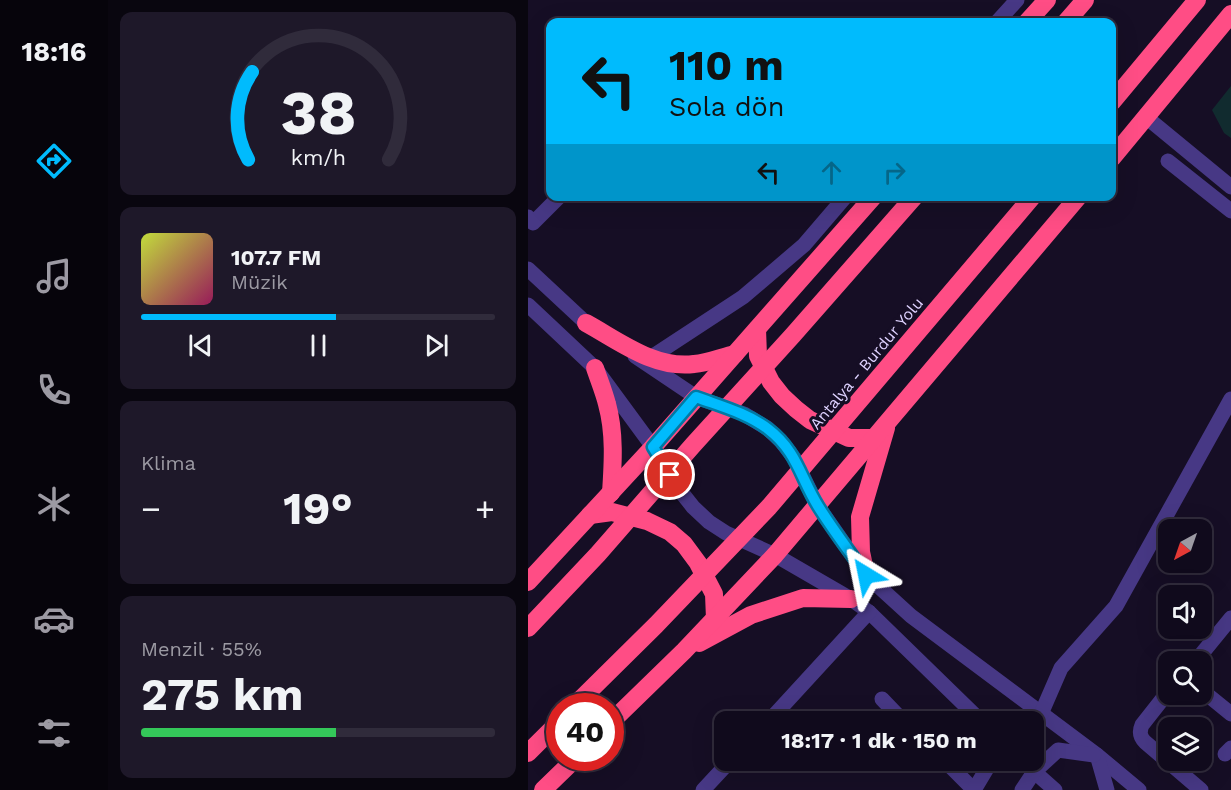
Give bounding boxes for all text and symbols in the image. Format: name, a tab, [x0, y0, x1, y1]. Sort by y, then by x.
text: 18:16	[22, 36, 87, 68]
text: 110 m	[669, 41, 784, 90]
icon: left	[570, 42, 648, 120]
text: 38	[280, 76, 356, 149]
text: Sola dön	[669, 91, 784, 123]
icon: directions	[33, 140, 75, 182]
text: km/h	[290, 146, 346, 171]
icon: left	[752, 156, 785, 189]
icon: ahead	[815, 156, 848, 189]
icon: right	[878, 156, 911, 189]
text: 107.7 FM	[231, 245, 321, 270]
icon: music	[33, 255, 75, 297]
text: Müzik	[231, 270, 288, 294]
street label: Antalya - Burdur Yolu	[806, 294, 927, 433]
icon: previous	[184, 329, 217, 362]
icon: pause	[302, 329, 335, 362]
icon: next	[420, 329, 453, 362]
icon: phone	[33, 369, 75, 411]
pin	[644, 449, 695, 500]
text: Klima	[141, 451, 196, 475]
icon: arrive	[653, 458, 686, 491]
text: 19°	[283, 482, 353, 535]
icon: climate	[33, 483, 75, 525]
text: −	[141, 489, 161, 528]
text: +	[475, 489, 495, 528]
north arrow	[1158, 519, 1212, 573]
map controls	[1158, 519, 1212, 771]
position arrow	[834, 543, 898, 607]
button: sound	[1158, 585, 1212, 639]
icon: car	[33, 598, 75, 640]
text: Menzil · 55%	[141, 637, 262, 661]
button: search	[1158, 651, 1212, 705]
text: 275 km	[141, 668, 303, 721]
speed limit sign: 40	[546, 693, 624, 771]
icon: filters	[33, 712, 75, 754]
button: layers	[1158, 717, 1212, 771]
text: 18:17 · 1 dk · 150 m	[781, 728, 977, 753]

